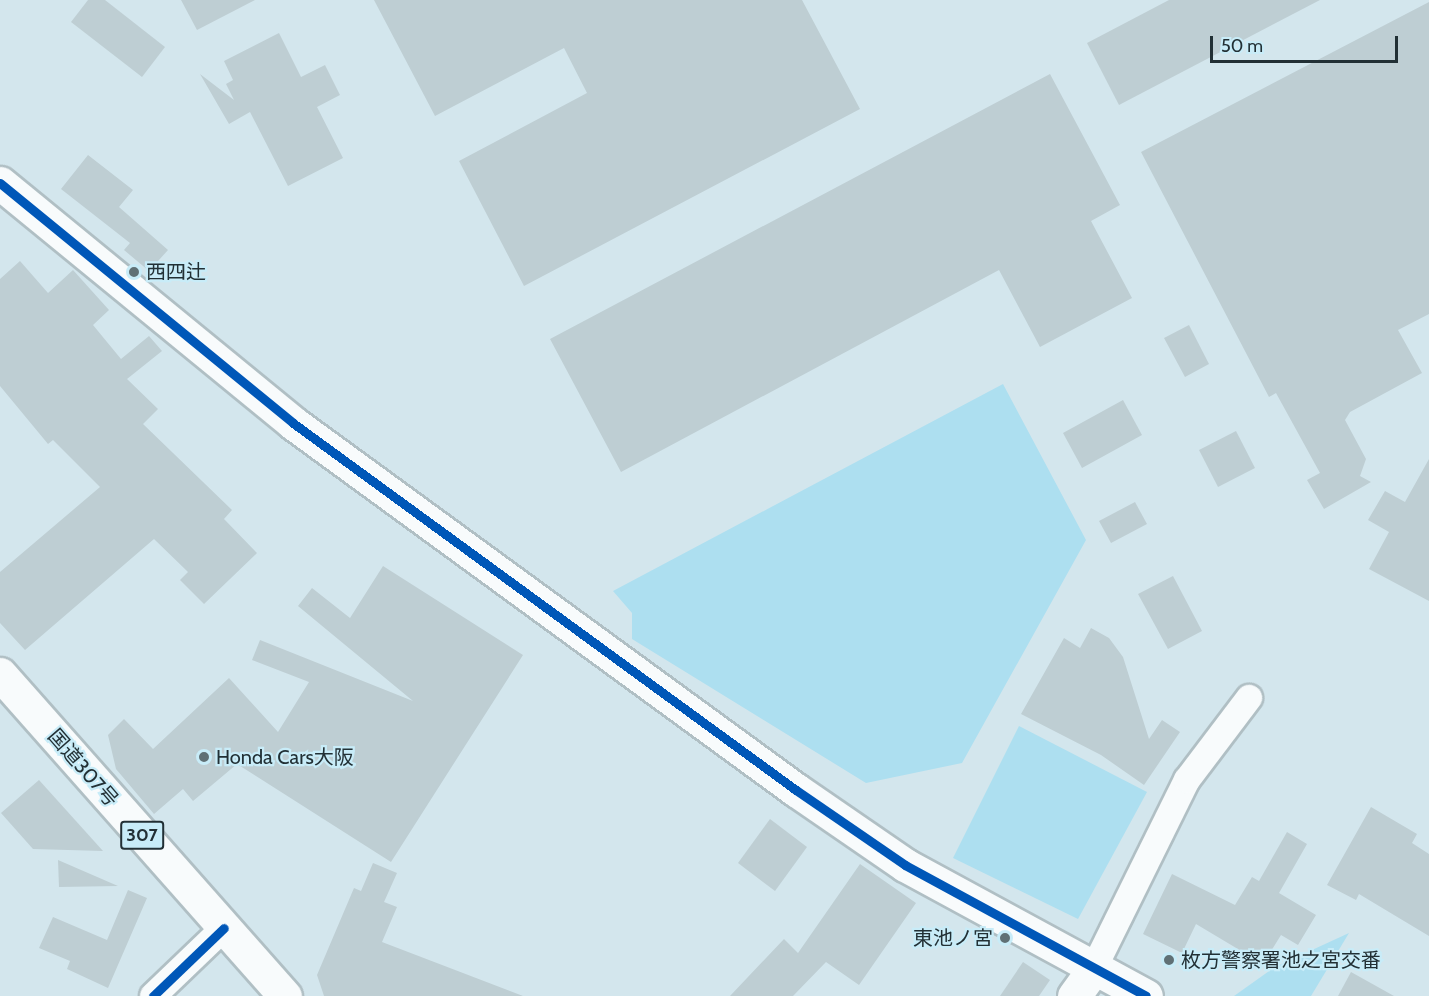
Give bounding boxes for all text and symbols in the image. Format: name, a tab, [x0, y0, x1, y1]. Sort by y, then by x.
scale bar	[1213, 24, 1400, 62]
text: 50 m	[1221, 35, 1263, 57]
place label: 西四辻	[146, 260, 206, 284]
marker: 西四辻	[127, 265, 141, 279]
street label: 国道307号	[43, 724, 123, 812]
place label: Honda Cars大阪	[216, 745, 354, 769]
marker: Honda Cars大阪	[197, 750, 211, 764]
road number: 307	[120, 820, 164, 850]
place label: 東池ノ宮	[913, 926, 993, 950]
marker: 東池ノ宮	[998, 931, 1012, 945]
place label: 枚方警察署池之宮交番	[1181, 948, 1381, 972]
marker: 枚方警察署池之宮交番	[1162, 953, 1176, 967]

